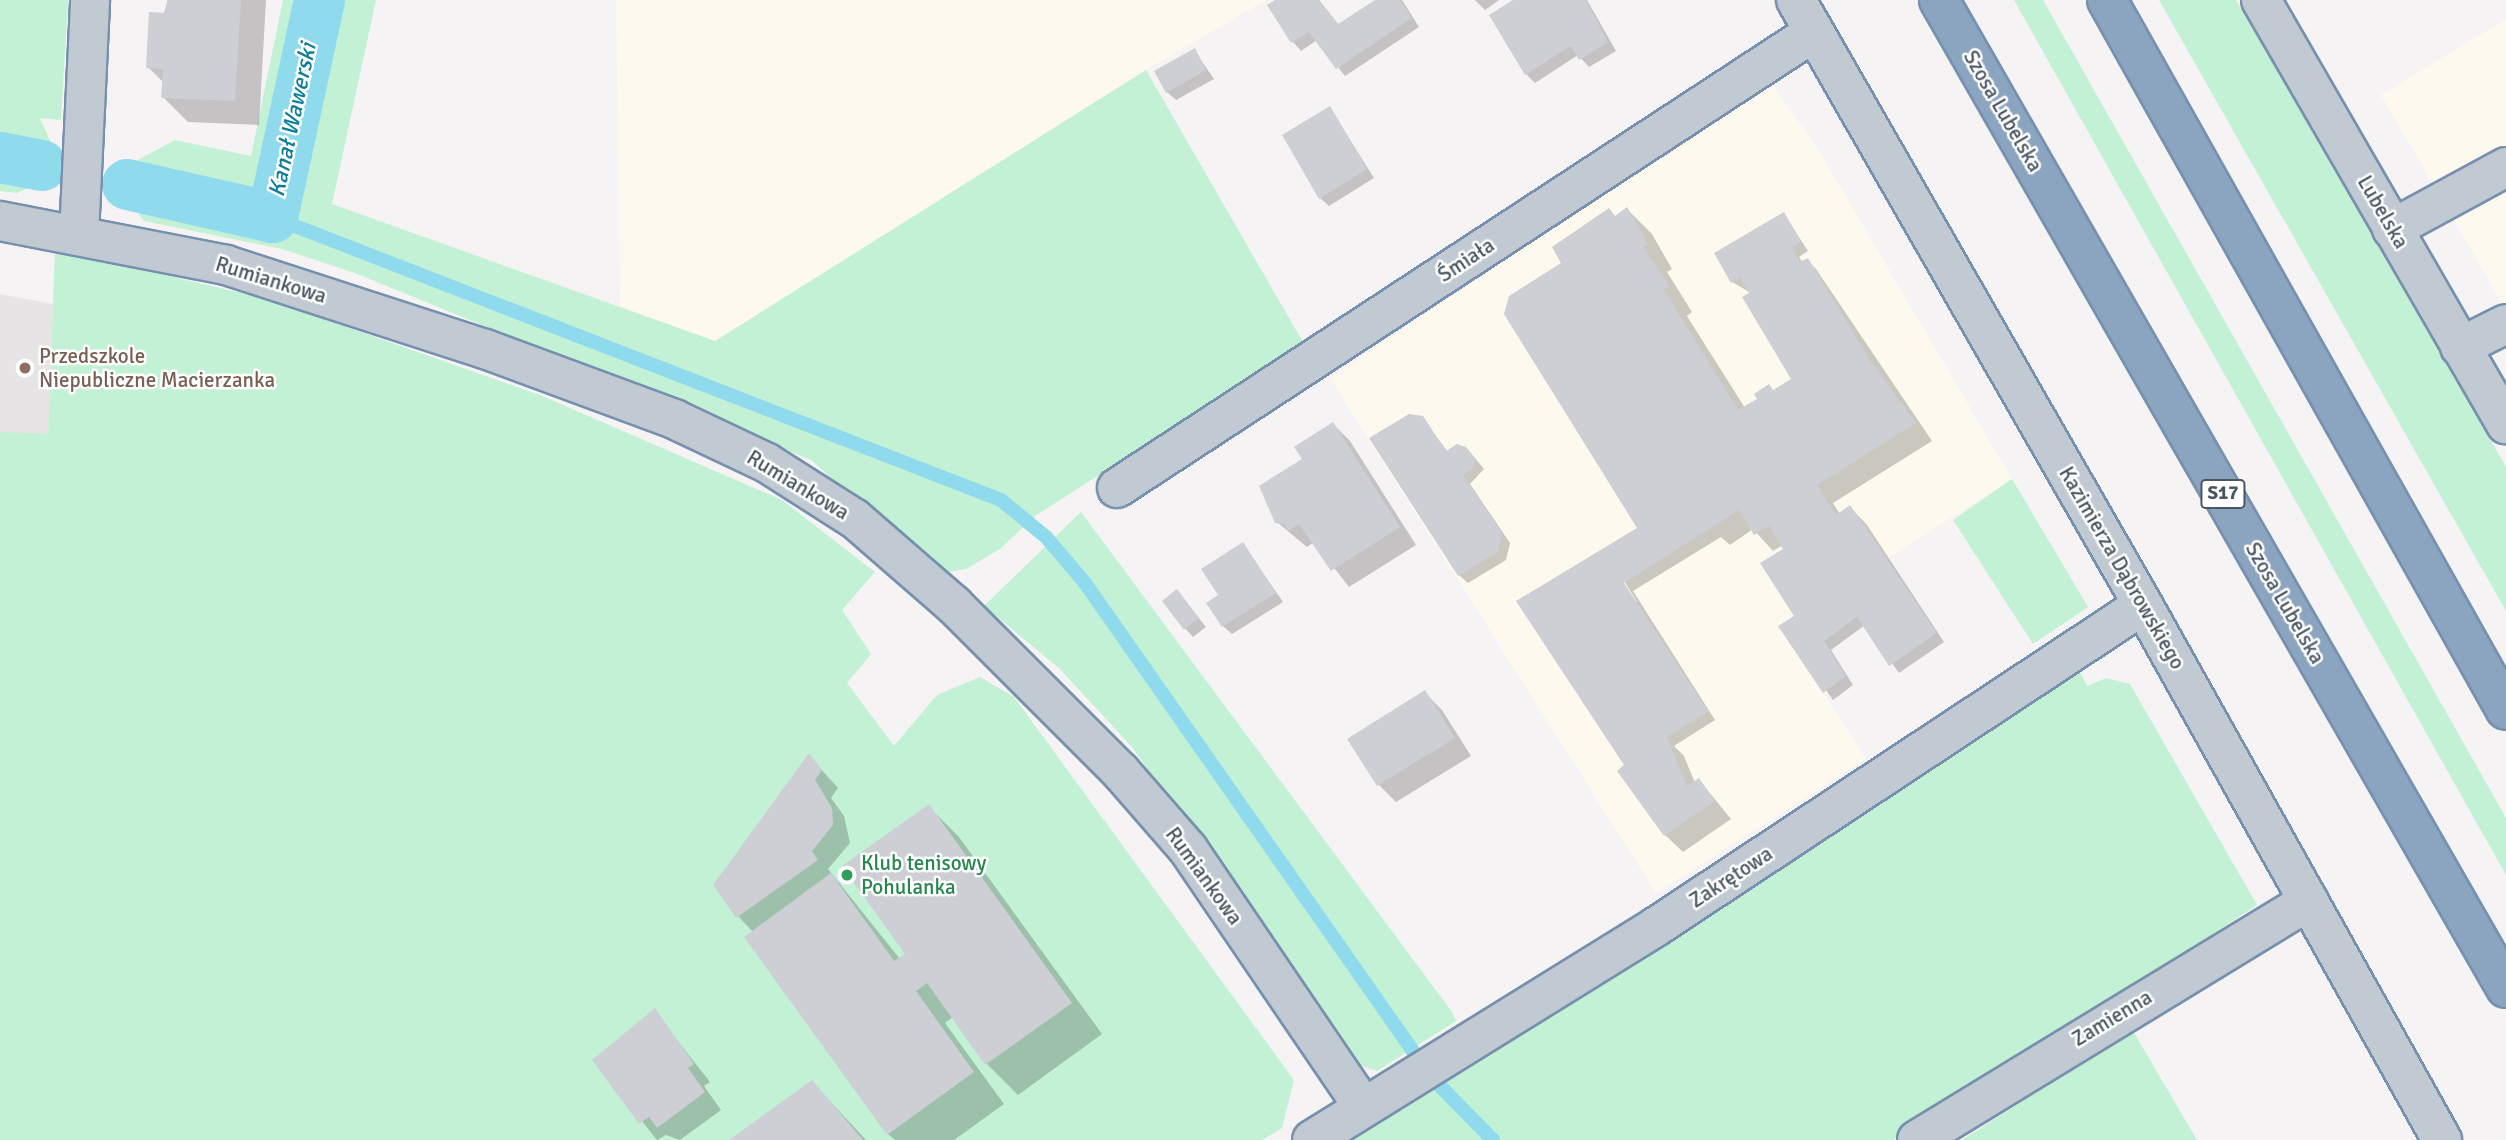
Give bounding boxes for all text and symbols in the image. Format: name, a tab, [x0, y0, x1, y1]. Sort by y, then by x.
water label: Kanał Wawerski	[263, 41, 323, 199]
street label: Szosa Lubelska	[1958, 46, 2048, 176]
street label: Lubelska	[2352, 171, 2414, 253]
street label: Śmiała	[1433, 232, 1499, 288]
street label: Rumiankowa	[213, 251, 329, 309]
place label: Przedszkole Niepubliczne Macierzanka	[39, 343, 275, 393]
marker: Przedszkole Niepubliczne Macierzanka	[17, 360, 33, 376]
street label: Rumiankowa	[742, 445, 854, 525]
street label: Kazimierza Dąbrowskiego	[2054, 462, 2190, 674]
road number: S17	[2200, 478, 2246, 509]
street label: Szosa Lubelska	[2240, 538, 2330, 668]
street label: Rumiankowa	[1160, 822, 1248, 930]
street label: Zakrętowa	[1685, 841, 1777, 913]
place label: Klub tenisowy Pohulanka	[861, 850, 986, 900]
marker: Klub tenisowy Pohulanka	[839, 867, 855, 883]
street label: Zamienna	[2068, 984, 2156, 1052]

